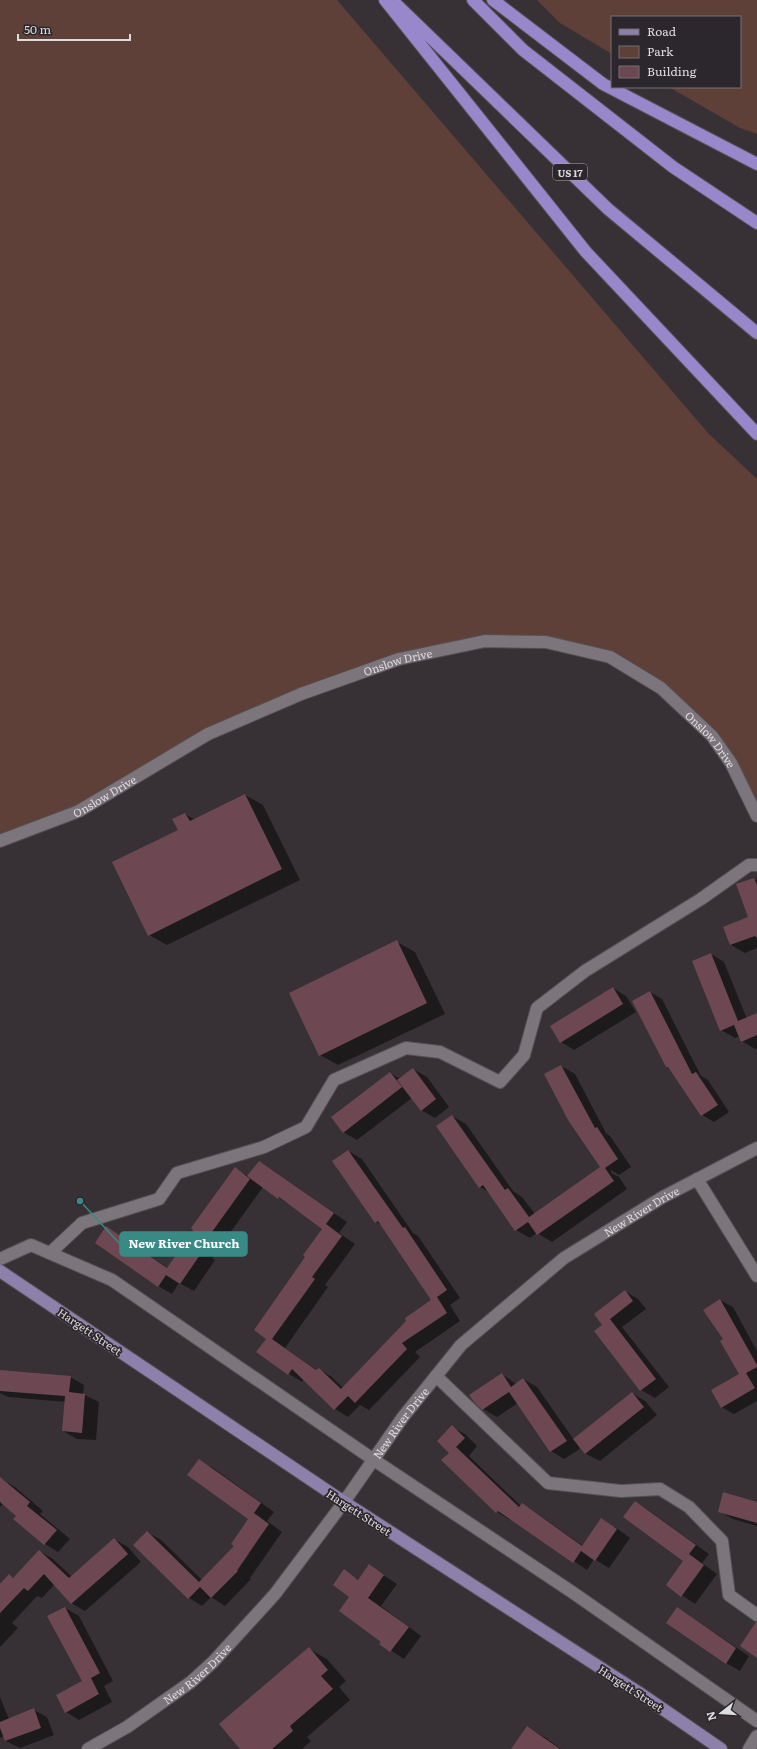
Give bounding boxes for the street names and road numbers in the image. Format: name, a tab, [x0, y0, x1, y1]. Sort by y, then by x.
road number: US 17	[553, 164, 587, 180]
street label: Onslow Drive	[361, 644, 434, 679]
street label: Onslow Drive	[682, 707, 740, 771]
street label: Onslow Drive	[71, 771, 139, 821]
street label: New River Drive	[600, 1182, 682, 1240]
street label: Hargett Street	[55, 1304, 126, 1359]
street label: New River Drive	[369, 1383, 432, 1462]
street label: Hargett Street	[323, 1485, 395, 1539]
street label: New River Drive	[160, 1639, 235, 1707]
street label: Hargett Street	[595, 1661, 667, 1715]

